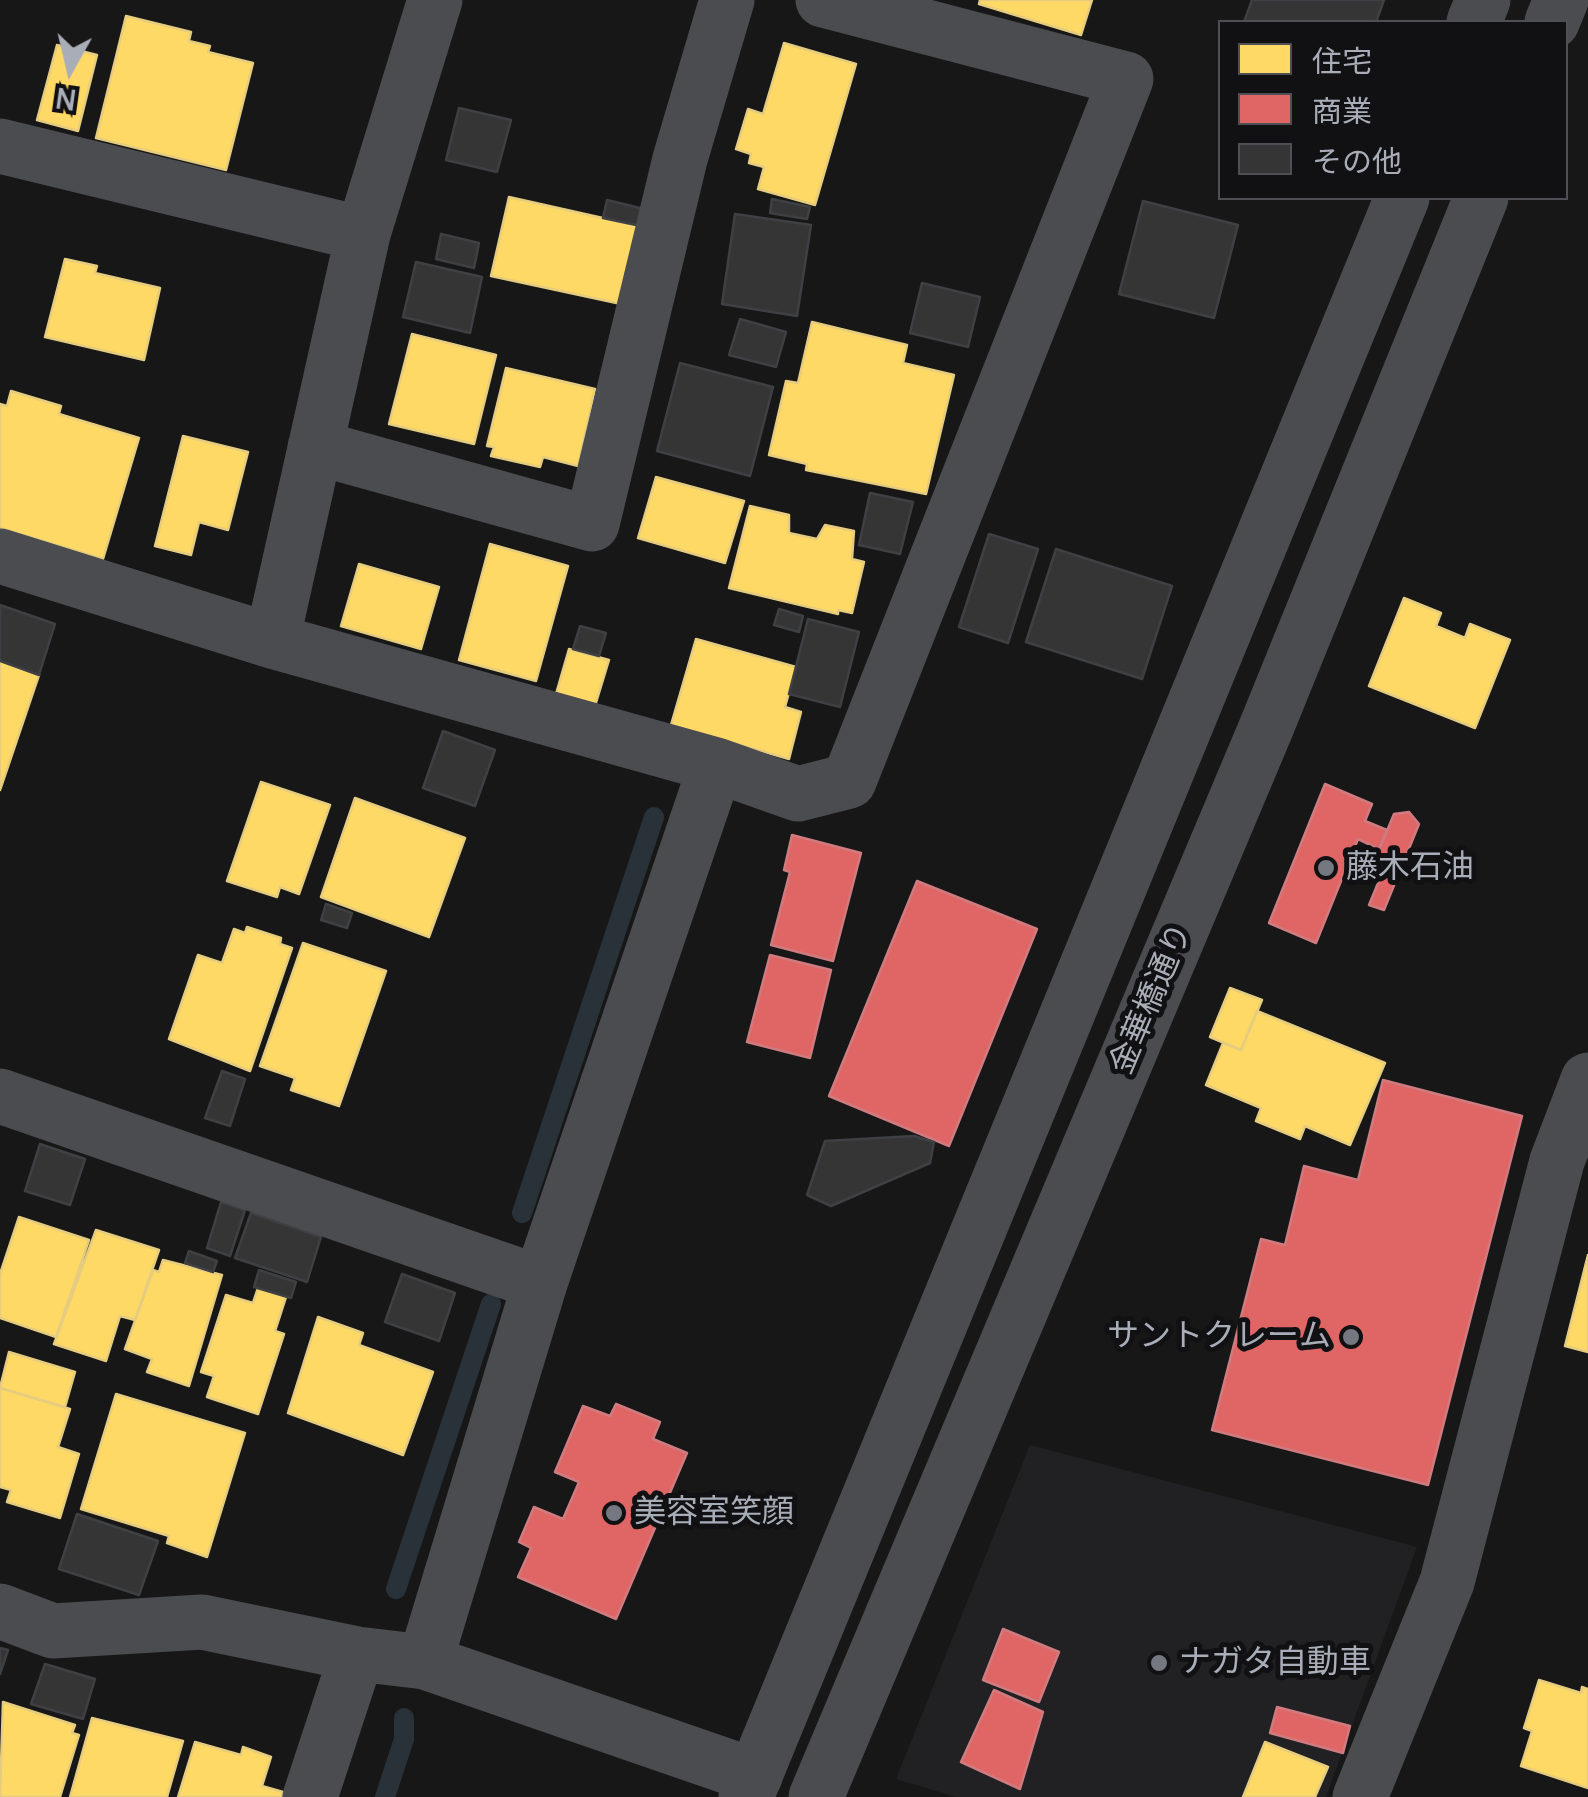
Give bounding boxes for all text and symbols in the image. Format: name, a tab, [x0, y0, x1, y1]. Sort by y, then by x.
north arrow	[20, 20, 120, 120]
legend	[1218, 20, 1568, 200]
text: 住宅	[1312, 40, 1372, 81]
text: N	[53, 79, 78, 120]
text: 商業	[1312, 90, 1372, 131]
text: その他	[1312, 140, 1402, 181]
place label: 藤木石油	[1346, 849, 1474, 887]
marker: 藤木石油	[1315, 857, 1337, 879]
street label: 金華橋通り	[1103, 918, 1201, 1080]
place label: サントクレーム	[1107, 1318, 1331, 1356]
marker: サントクレーム	[1340, 1326, 1362, 1348]
place label: 美容室笑顔	[634, 1494, 794, 1532]
marker: 美容室笑顔	[603, 1502, 625, 1524]
place label: ナガタ自動車	[1179, 1644, 1371, 1682]
marker: ナガタ自動車	[1148, 1652, 1170, 1674]

